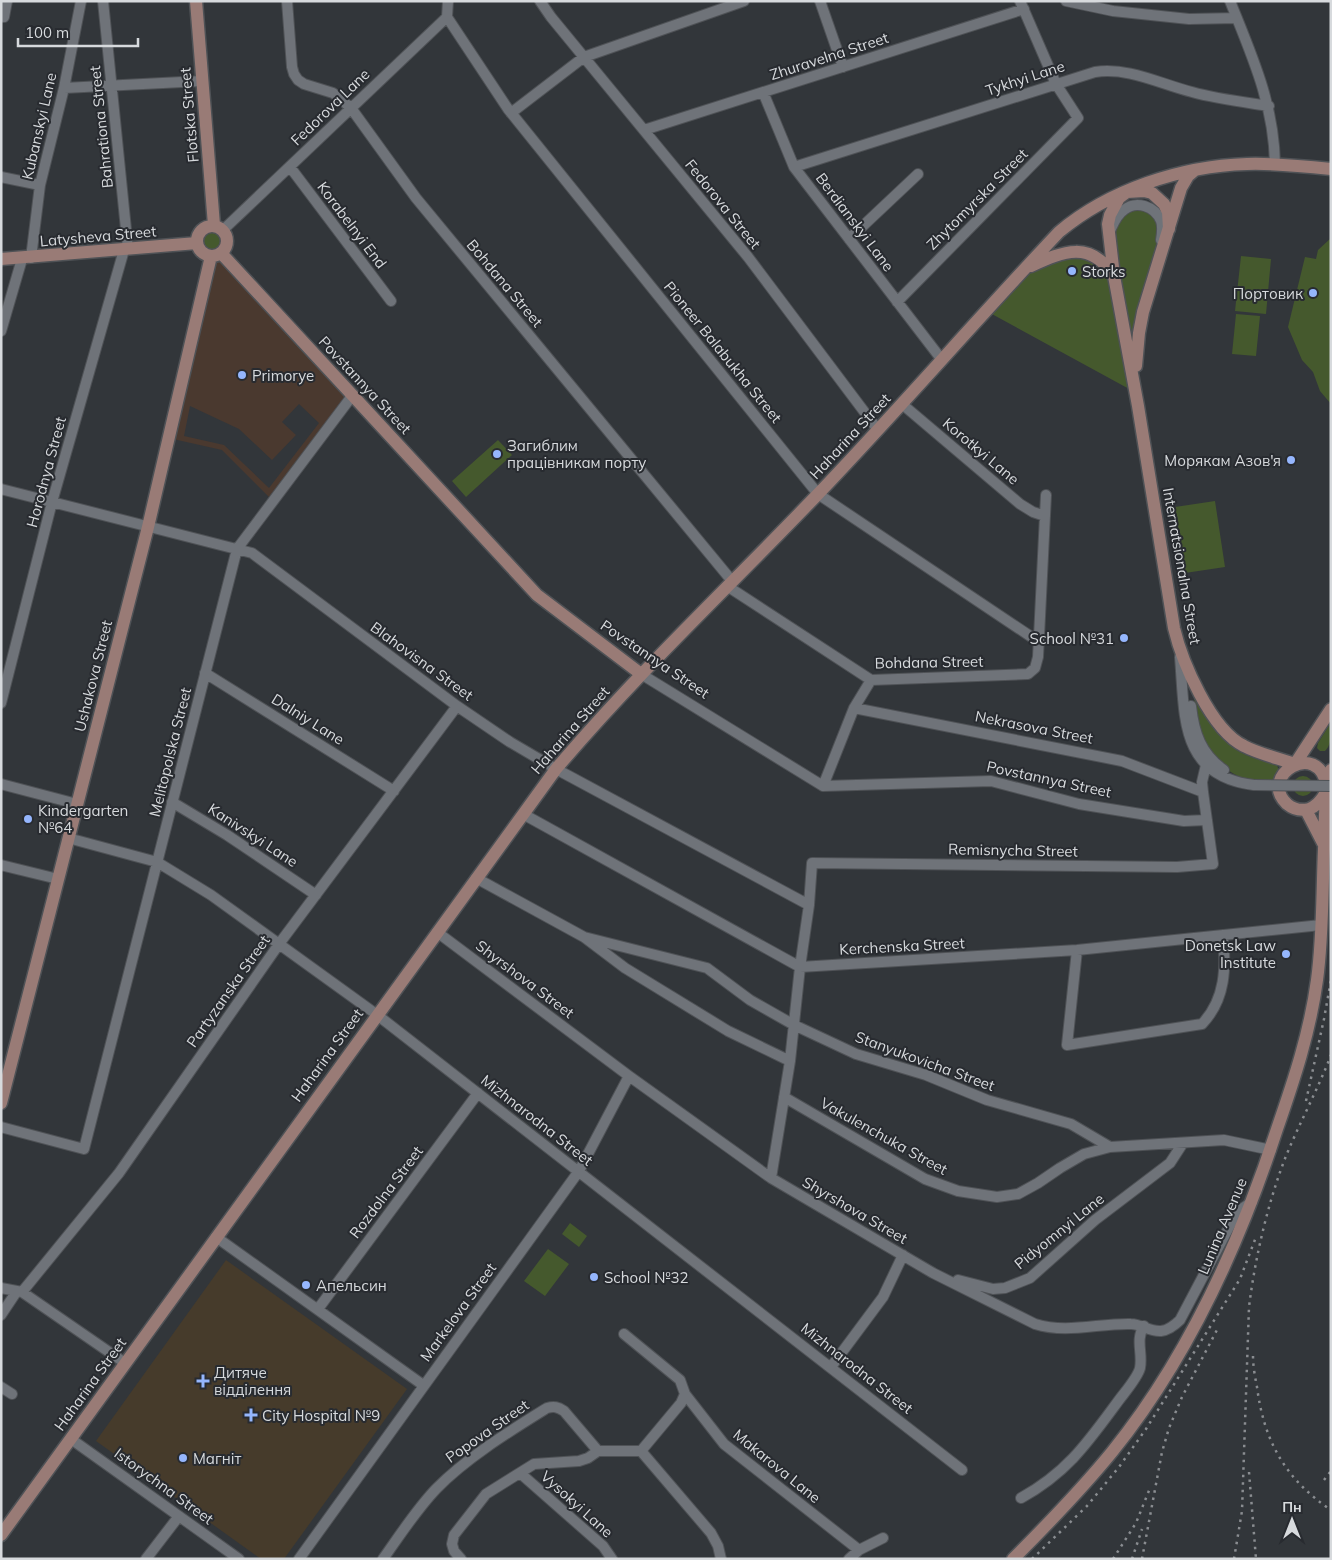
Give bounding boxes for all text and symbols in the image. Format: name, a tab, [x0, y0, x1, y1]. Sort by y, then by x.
scale bar	[18, 15, 138, 47]
text: 100 m	[25, 23, 69, 42]
street label: Zhuravelna Street	[767, 28, 891, 84]
street label: Tykhyi Lane	[983, 56, 1067, 100]
street label: Bahrationa Street	[85, 65, 117, 189]
street label: Fedorova Lane	[287, 65, 373, 149]
street label: Flotska Street	[175, 67, 203, 163]
street label: Kubanskyi Lane	[17, 71, 61, 181]
street label: Zhytomyrska Street	[922, 144, 1032, 254]
street label: Fedorova Street	[681, 155, 765, 253]
street label: Berdianskyi Lane	[812, 169, 898, 275]
street label: Korabelnyi End	[313, 178, 391, 272]
street label: Latysheva Street	[39, 221, 157, 251]
street label: Bohdana Street	[463, 235, 547, 331]
place label: Storks	[1082, 262, 1126, 281]
marker: Storks	[1066, 265, 1078, 277]
street label: Pioneer Balabukha Street	[660, 277, 786, 427]
place label: Портовик	[1233, 284, 1304, 303]
marker: Портовик	[1307, 287, 1319, 299]
street label: Povstannya Street	[315, 332, 415, 438]
place label: Primorye	[252, 366, 314, 385]
marker: Primorye	[236, 369, 248, 381]
street label: Haharina Street	[805, 389, 895, 483]
street label: Korotkyi Lane	[939, 413, 1023, 489]
street label: Horodnya Street	[22, 415, 70, 529]
place label: Загиблим працівникам порту	[507, 436, 646, 472]
marker: Загиблим працівникам порту	[491, 448, 503, 460]
place label: Морякам Азов'я	[1164, 451, 1281, 470]
marker: Морякам Азов'я	[1285, 454, 1297, 466]
street label: Internatsionalna Street	[1159, 486, 1205, 646]
street label: Povstannya Street	[597, 616, 713, 702]
street label: Blahovisna Street	[367, 617, 477, 705]
street label: Ushakova Street	[70, 618, 116, 734]
place label: School №31	[1030, 629, 1114, 648]
marker: School №31	[1118, 632, 1130, 644]
street label: Bohdana Street	[874, 652, 984, 672]
street label: Haharina Street	[527, 682, 613, 778]
street label: Melitopolska Street	[145, 685, 195, 819]
street label: Dalniy Lane	[268, 689, 348, 749]
street label: Nekrasova Street	[973, 706, 1095, 748]
street label: Povstannya Street	[985, 757, 1113, 801]
street label: Kanivskyi Lane	[205, 799, 301, 871]
place label: Kindergarten №64	[38, 801, 128, 837]
marker: Kindergarten №64	[22, 813, 34, 825]
street label: Remisnycha Street	[948, 839, 1078, 861]
street label: Partyzanska Street	[182, 931, 274, 1051]
street label: Kerchenska Street	[839, 933, 965, 959]
street label: Shyrshova Street	[472, 936, 578, 1022]
place label: Donetsk Law Institute	[1185, 936, 1276, 972]
marker: Donetsk Law Institute	[1280, 948, 1292, 960]
street label: Haharina Street	[287, 1005, 367, 1105]
street label: Stanyukovicha Street	[853, 1027, 997, 1095]
street label: Mizhnarodna Street	[477, 1070, 597, 1170]
street label: Vakulenchuka Street	[817, 1093, 951, 1179]
street label: Rozdolna Street	[345, 1142, 427, 1242]
street label: Shyrshova Street	[799, 1172, 911, 1248]
street label: Lunina Avenue	[1193, 1175, 1251, 1277]
street label: Pidyomnyi Lane	[1010, 1189, 1108, 1273]
street label: Markelova Street	[416, 1259, 500, 1365]
place label: School №32	[604, 1268, 688, 1287]
marker: School №32	[588, 1271, 600, 1283]
place label: Апельсин	[316, 1276, 387, 1295]
marker: Апельсин	[300, 1279, 312, 1291]
street label: Mizhnarodna Street	[797, 1318, 917, 1418]
street label: Haharina Street	[50, 1334, 130, 1434]
place label: Дитяче відділення	[214, 1363, 291, 1399]
marker: Дитяче відділення	[196, 1374, 210, 1388]
street label: Popova Street	[442, 1395, 532, 1467]
place label: City Hospital №9	[262, 1406, 380, 1425]
marker: City Hospital №9	[244, 1408, 258, 1422]
street label: Makarova Lane	[729, 1425, 825, 1507]
street label: Istorychna Street	[111, 1444, 217, 1528]
place label: Магніт	[193, 1449, 241, 1468]
marker: Магніт	[177, 1452, 189, 1464]
street label: Vysokyi Lane	[537, 1467, 617, 1541]
north arrow	[1267, 1495, 1317, 1545]
text: Пн	[1282, 1498, 1302, 1516]

